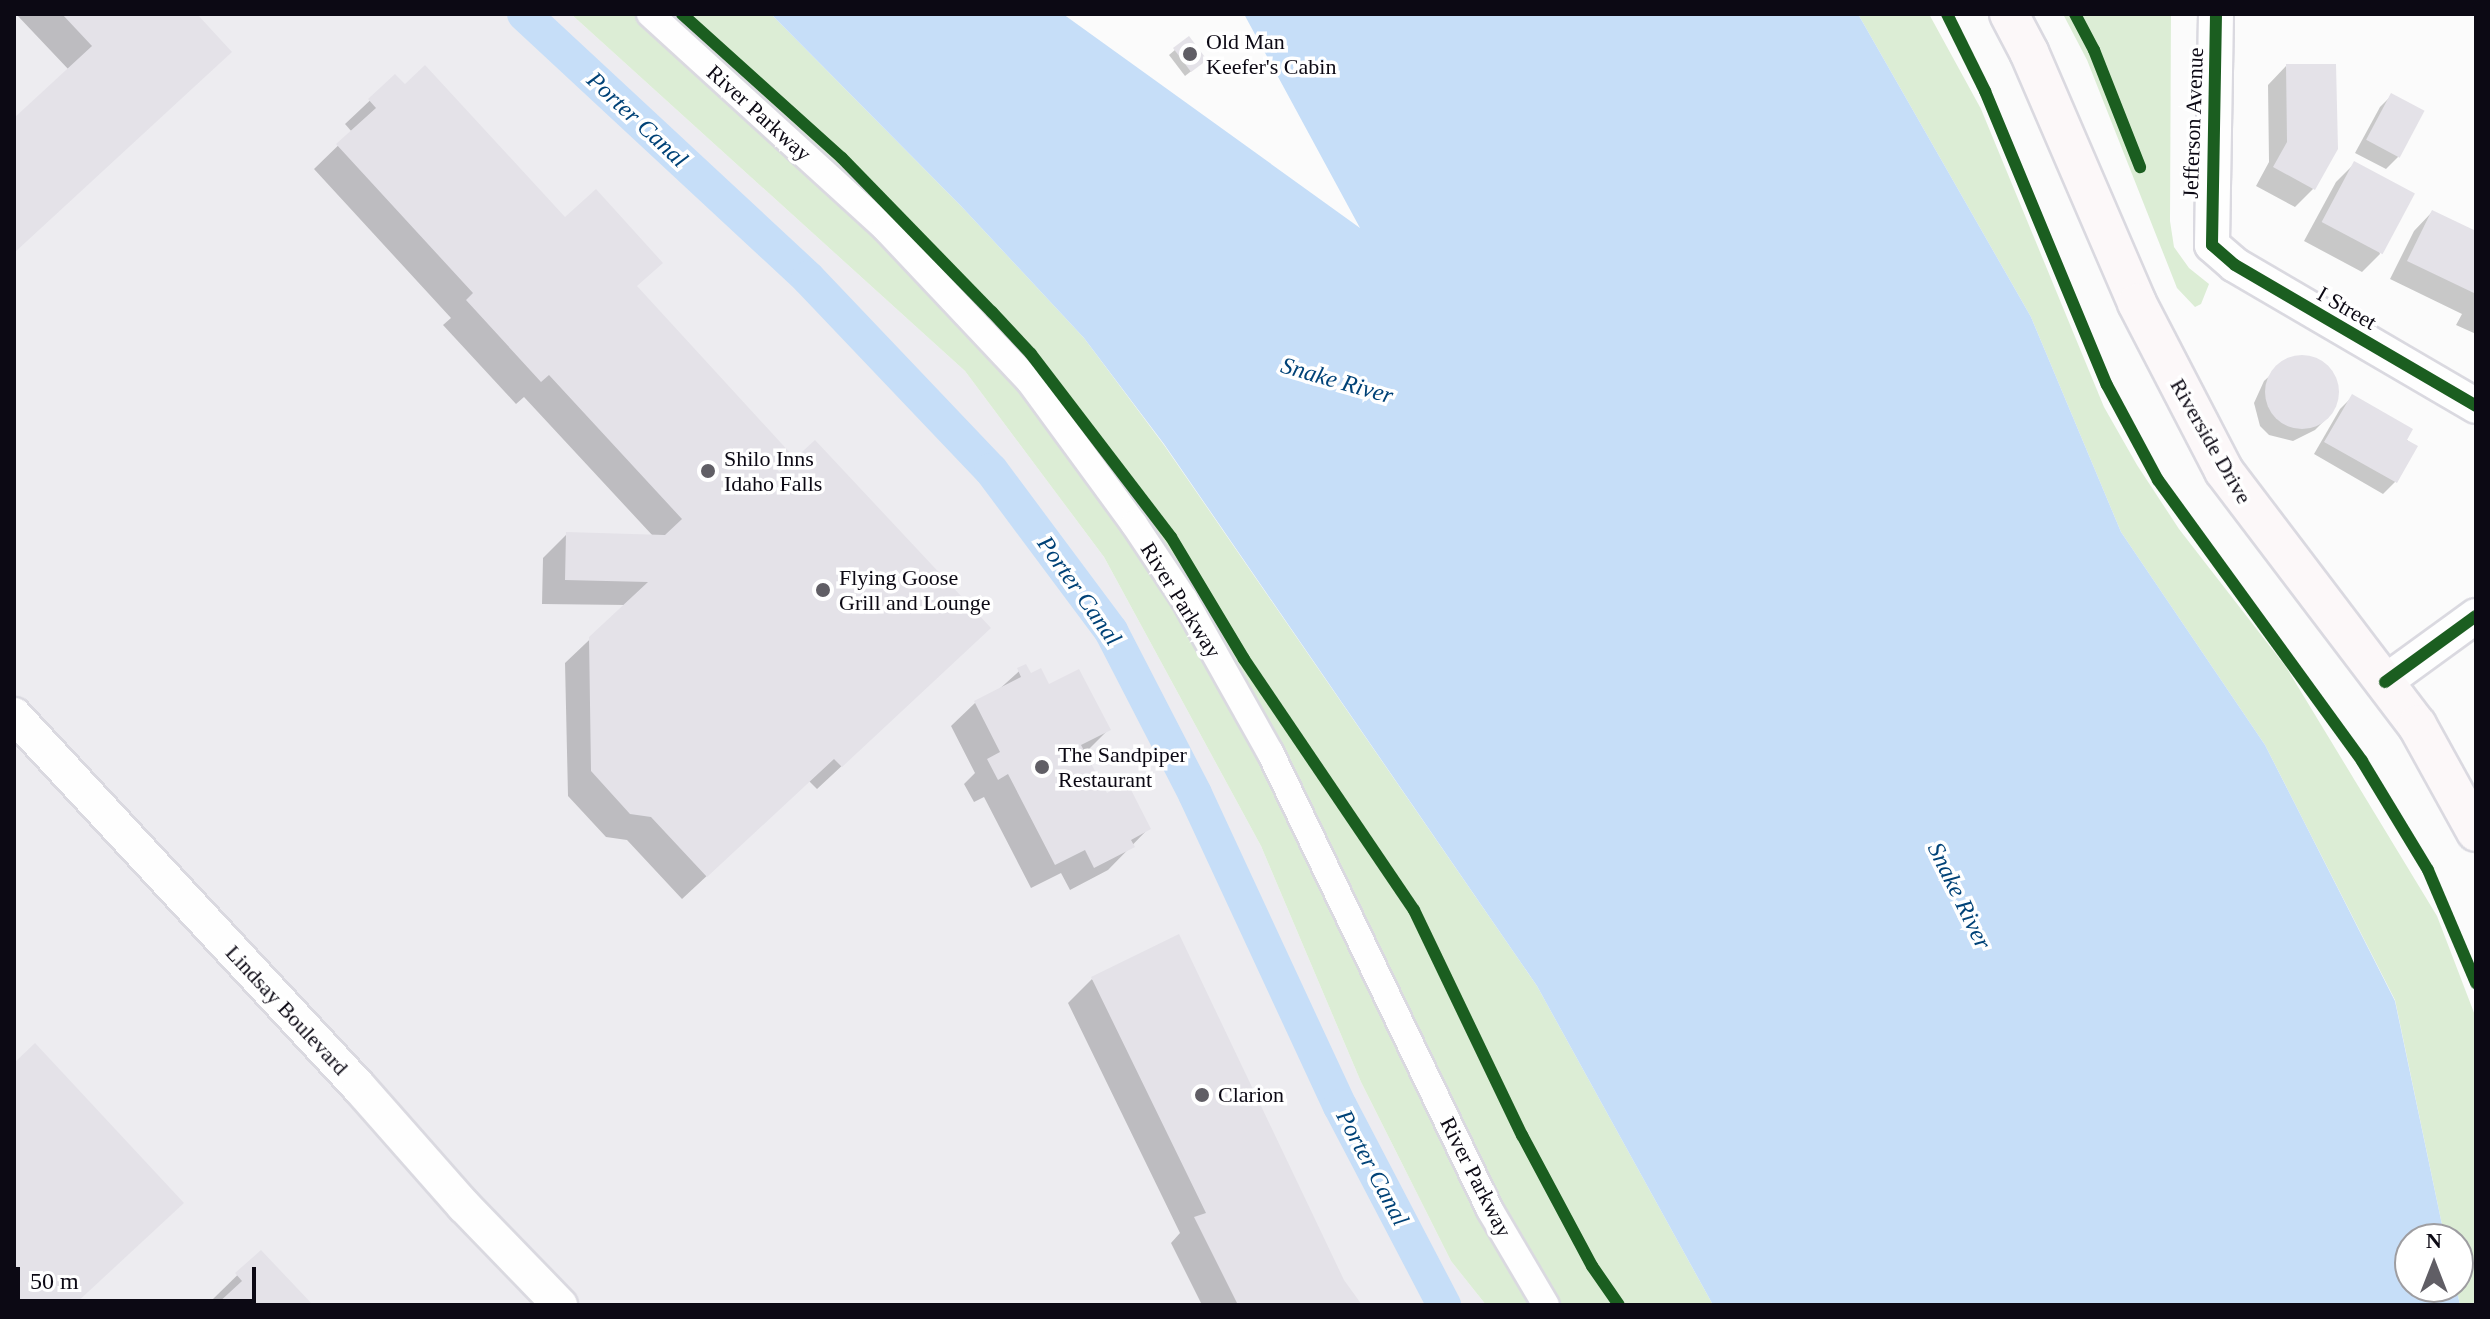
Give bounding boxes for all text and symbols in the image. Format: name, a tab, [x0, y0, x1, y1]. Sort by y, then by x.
place label: Old Man Keefer's Cabin	[1206, 28, 1336, 80]
marker: Old Man Keefer's Cabin	[1181, 45, 1199, 63]
street label: Jefferson Avenue	[2177, 46, 2209, 200]
street label: River Parkway	[701, 59, 817, 167]
water label: Porter Canal	[581, 66, 693, 174]
street label: I Street	[2313, 281, 2381, 335]
water label: Snake River	[1278, 351, 1396, 411]
street label: Riverside Drive	[2165, 374, 2257, 508]
place label: Shilo Inns Idaho Falls	[724, 445, 822, 496]
marker: Shilo Inns Idaho Falls	[699, 462, 717, 480]
water label: Porter Canal	[1031, 531, 1127, 651]
street label: River Parkway	[1135, 537, 1227, 663]
place label: Flying Goose Grill and Lounge	[839, 564, 991, 616]
marker: Flying Goose Grill and Lounge	[814, 581, 832, 599]
place label: The Sandpiper Restaurant	[1058, 741, 1187, 792]
marker: The Sandpiper Restaurant	[1033, 758, 1051, 776]
water label: Snake River	[1921, 838, 1997, 954]
street label: Lindsay Boulevard	[220, 940, 354, 1080]
place label: Clarion	[1218, 1082, 1284, 1108]
marker: Clarion	[1193, 1086, 1211, 1104]
water label: Porter Canal	[1329, 1105, 1415, 1231]
street label: River Parkway	[1434, 1112, 1518, 1242]
north arrow	[2394, 1223, 2474, 1303]
text: N	[2426, 1228, 2442, 1253]
scale bar	[20, 1251, 260, 1301]
text: 50 m	[30, 1268, 79, 1294]

